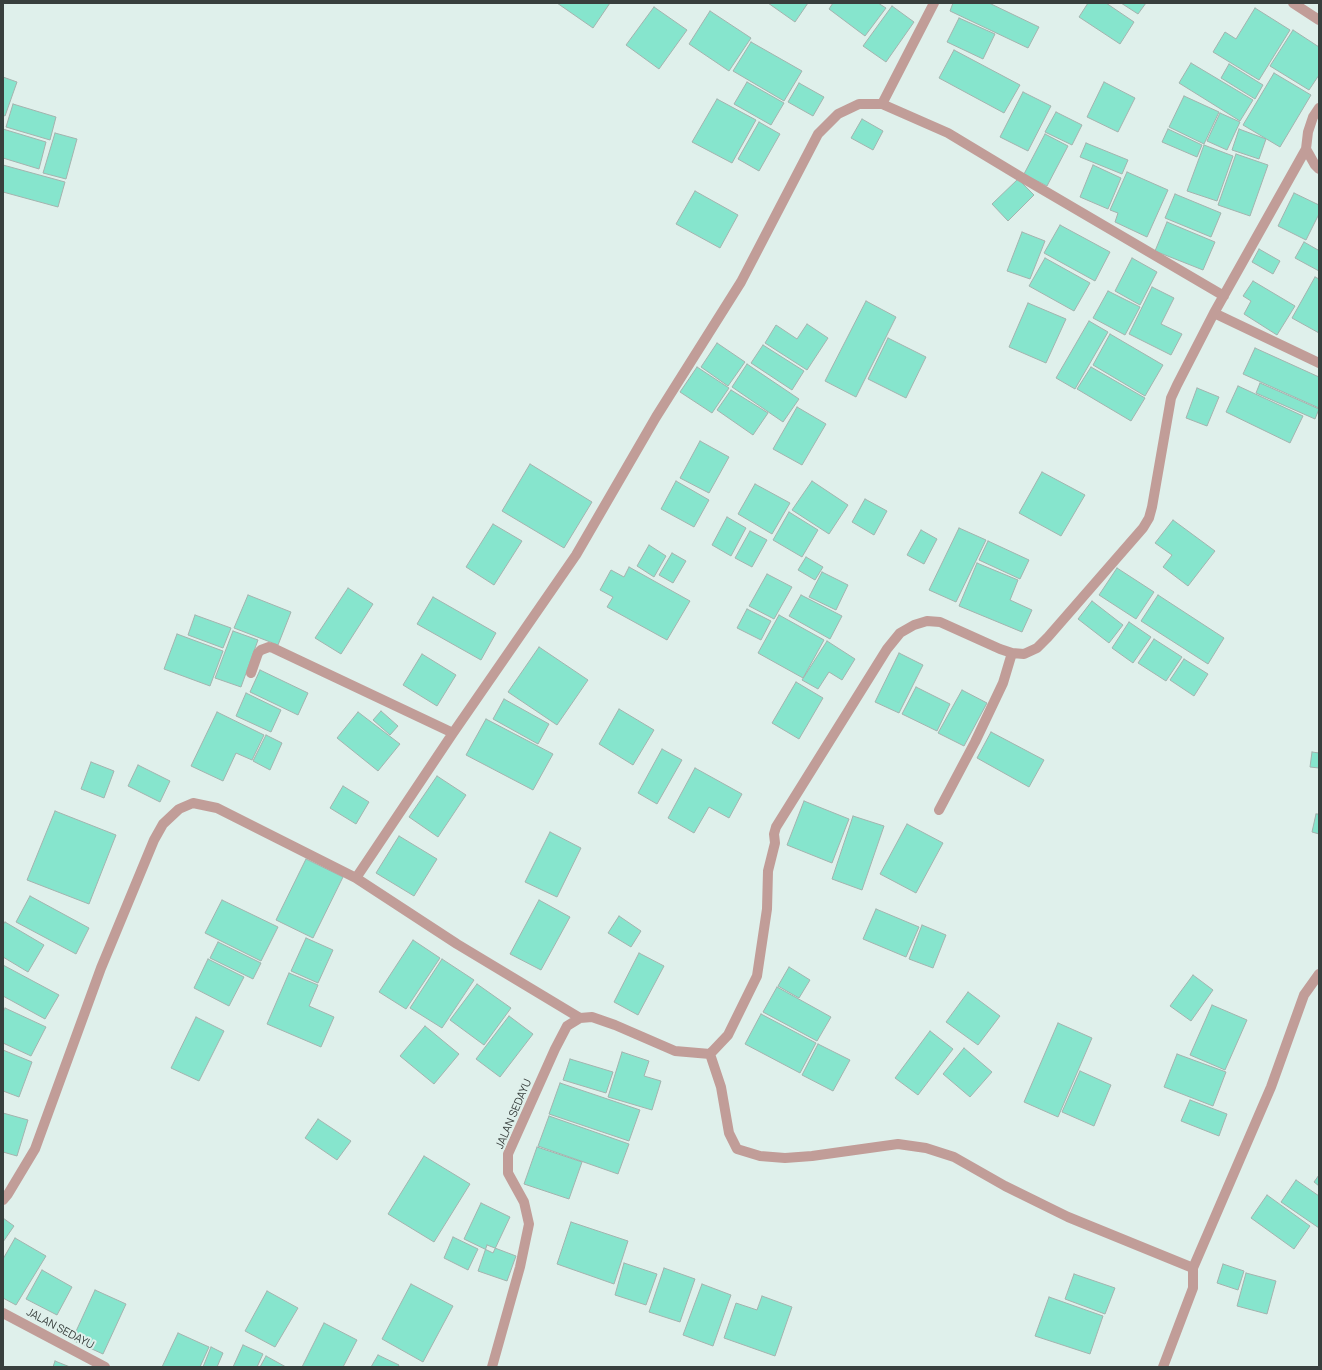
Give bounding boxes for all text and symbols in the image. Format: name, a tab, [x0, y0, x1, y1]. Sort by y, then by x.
street label: JALAN SEDAYU	[493, 1077, 535, 1151]
street label: JALAN SEDAYU	[24, 1306, 96, 1352]

